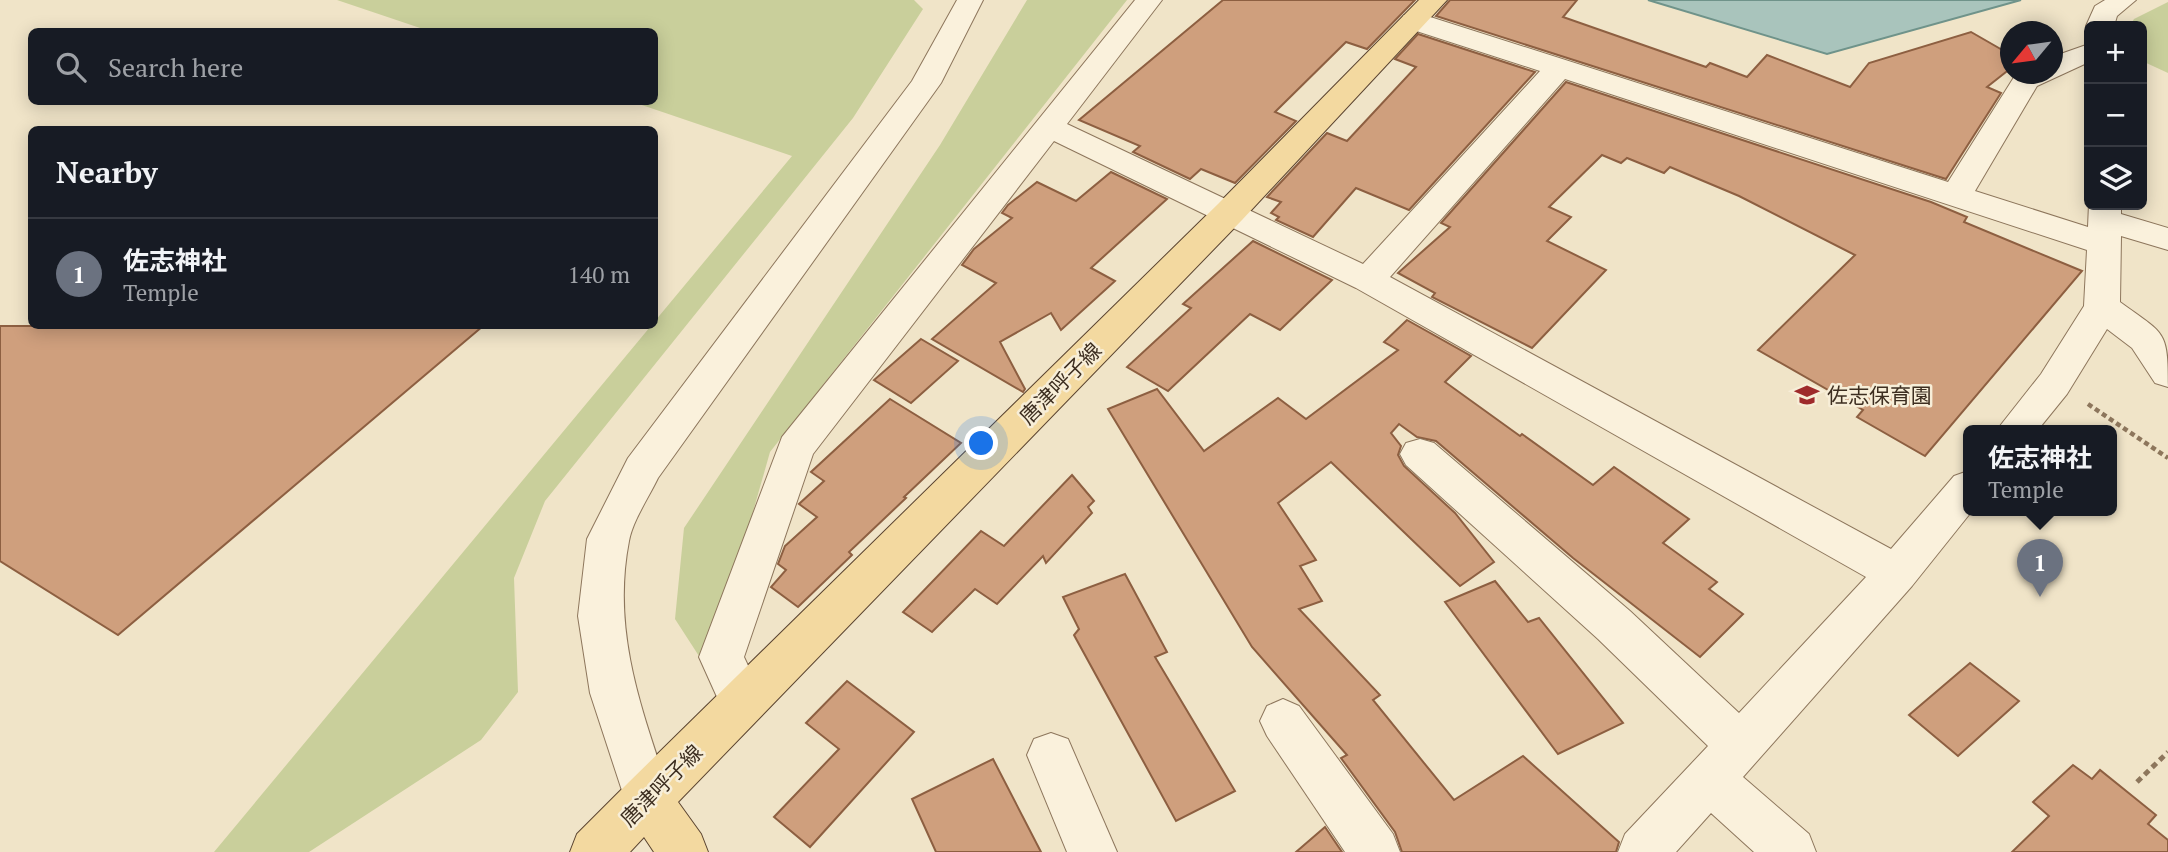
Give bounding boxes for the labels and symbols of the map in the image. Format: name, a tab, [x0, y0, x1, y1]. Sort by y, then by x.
north arrow	[2000, 21, 2063, 84]
street label: 唐津呼子線	[1013, 336, 1107, 430]
school or university icon: 佐志保育園	[1793, 381, 1821, 409]
place label: 佐志保育園	[1827, 381, 1932, 409]
your location	[964, 426, 998, 460]
pin: 1	[2017, 539, 2063, 597]
street label: 唐津呼子線	[614, 738, 708, 832]

